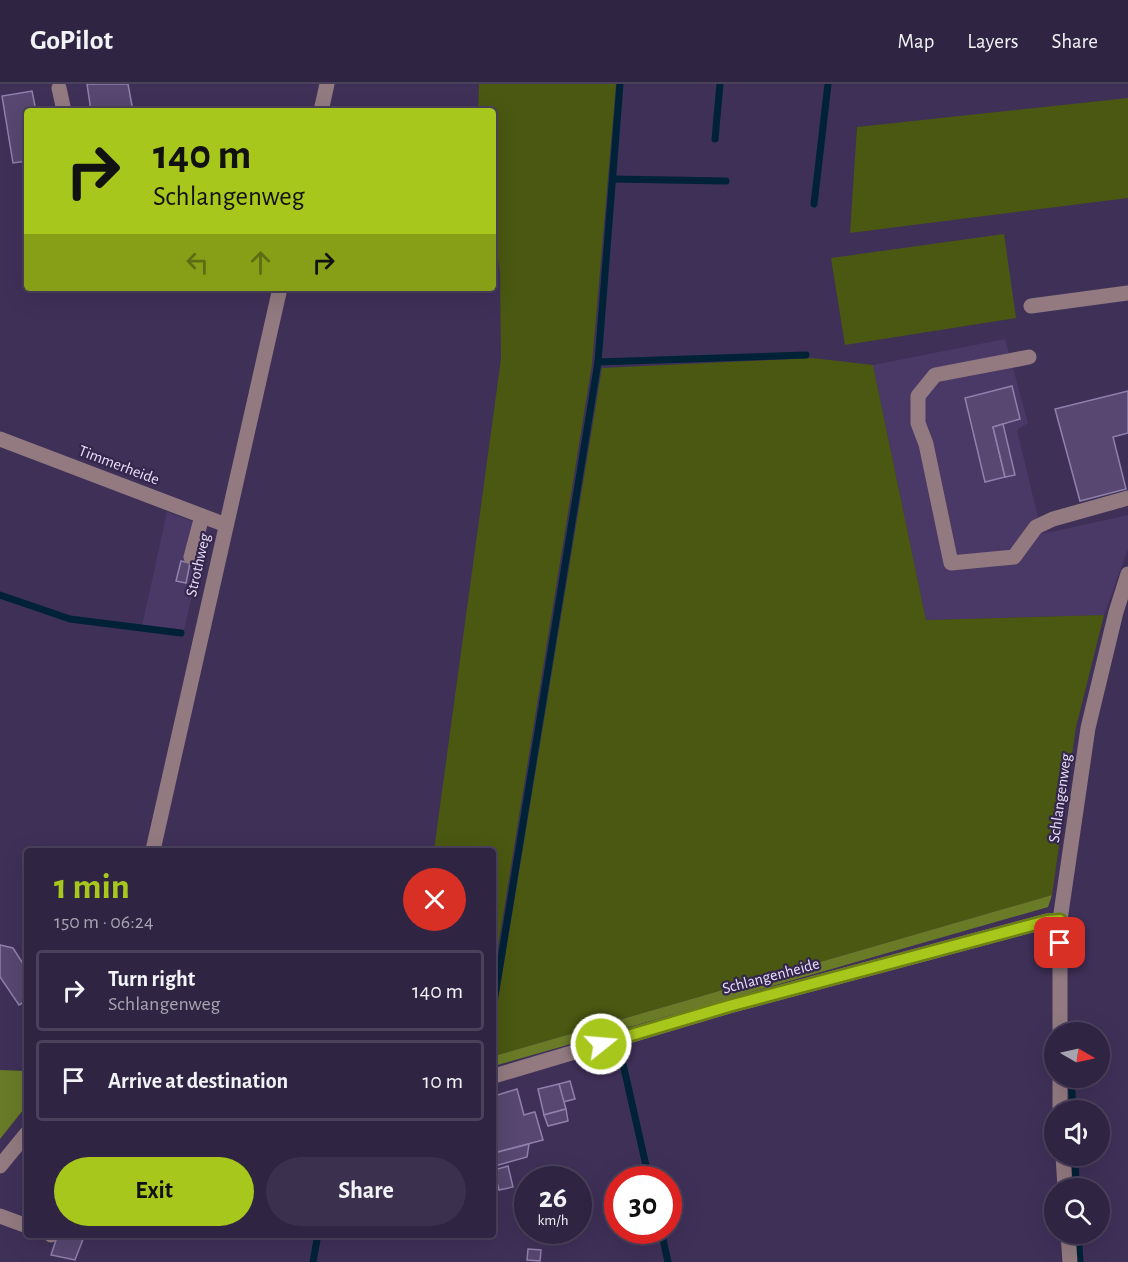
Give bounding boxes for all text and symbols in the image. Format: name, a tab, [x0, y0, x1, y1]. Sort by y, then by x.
text: GoPilot	[30, 27, 113, 55]
text: Map	[898, 31, 934, 52]
text: Layers	[967, 31, 1018, 52]
text: Share	[1051, 31, 1098, 52]
icon: right	[54, 132, 132, 210]
text: 140 m	[153, 134, 251, 176]
text: Schlangenweg	[153, 183, 305, 210]
icon: left	[181, 246, 214, 279]
icon: ahead	[244, 246, 277, 279]
icon: right	[307, 246, 340, 279]
street label: Timmerheide	[76, 442, 162, 488]
street label: Strothweg	[183, 532, 213, 598]
street label: Schlangenweg	[1046, 752, 1074, 844]
button: close	[403, 868, 466, 931]
text: 1 min	[54, 869, 130, 905]
text: 150 m · 06:24	[54, 912, 154, 932]
pin	[1034, 917, 1085, 968]
icon: arrive	[1043, 926, 1076, 959]
street label: Schlangenheide	[721, 955, 821, 997]
text: Turn right	[108, 968, 195, 990]
icon: right	[57, 974, 90, 1007]
text: 140 m	[412, 980, 463, 1002]
text: Schlangenweg	[108, 994, 220, 1014]
position arrow	[569, 1012, 633, 1076]
north arrow	[1044, 1022, 1110, 1088]
map controls	[1044, 1022, 1110, 1244]
icon: arrive	[57, 1064, 90, 1097]
text: Arrive at destination	[108, 1070, 288, 1092]
text: 10 m	[423, 1070, 463, 1092]
button: sound	[1044, 1100, 1110, 1166]
button: Exit	[54, 1157, 254, 1226]
button: Share	[266, 1157, 466, 1226]
speed limit sign: 30	[604, 1166, 682, 1244]
button: search	[1044, 1178, 1110, 1244]
text: 26	[539, 1183, 567, 1213]
text: km/h	[538, 1213, 568, 1228]

